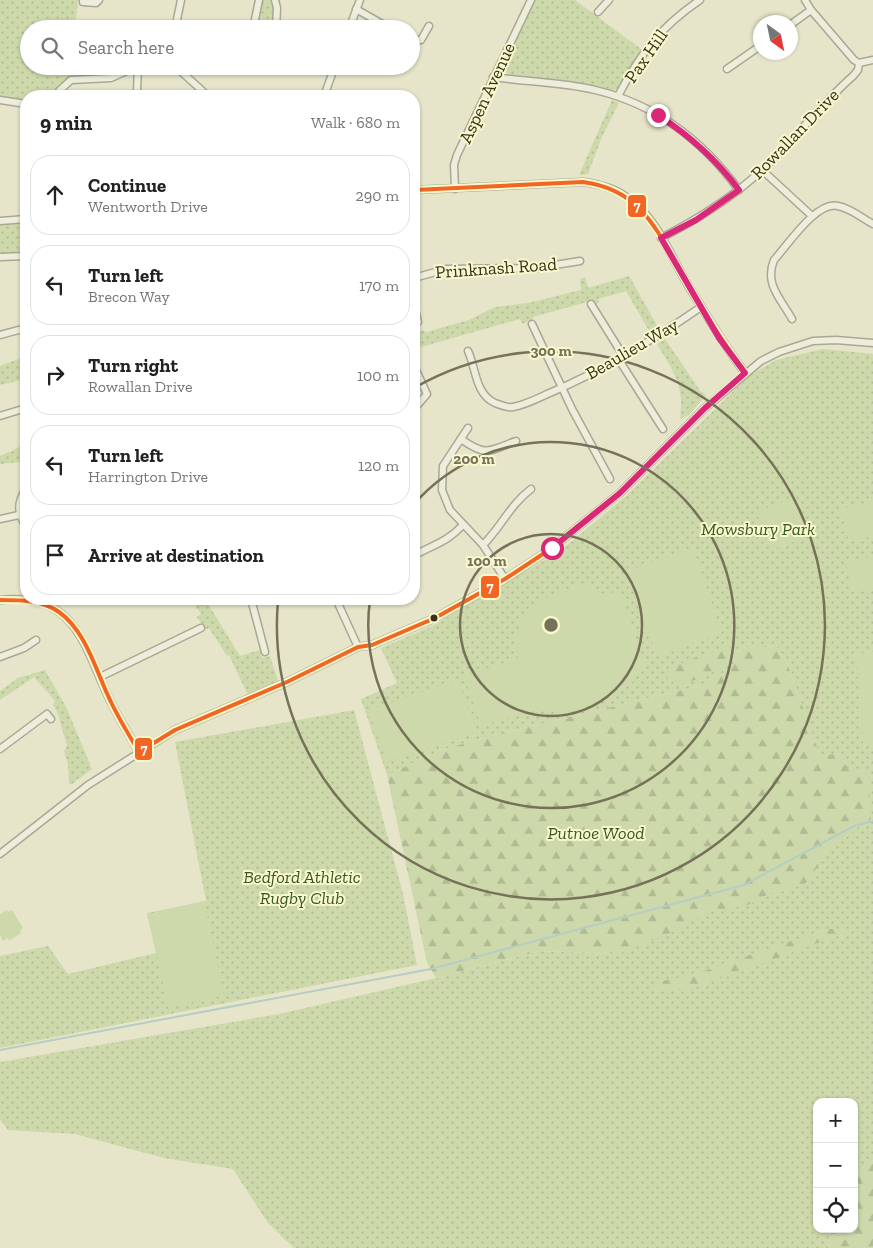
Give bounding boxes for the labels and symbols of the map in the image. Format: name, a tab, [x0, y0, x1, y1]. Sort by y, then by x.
north arrow	[753, 15, 798, 60]
street label: Pax Hill	[620, 25, 672, 87]
street label: Aspen Avenue	[454, 39, 520, 147]
street label: Rowallan Drive	[746, 84, 844, 184]
route end	[647, 104, 670, 127]
line badge: 7	[627, 194, 647, 218]
text: 7	[634, 198, 641, 215]
street label: Prinknash Road	[434, 253, 558, 283]
street label: Beaulieu Way	[582, 313, 683, 384]
text: 300 m	[530, 342, 572, 360]
text: 200 m	[453, 450, 495, 468]
park label: Mowsbury Park	[701, 518, 815, 540]
route start	[541, 537, 564, 560]
text: 100 m	[467, 552, 507, 570]
line badge: 7	[480, 575, 500, 599]
text: 7	[487, 579, 494, 596]
unlabelled marker	[429, 613, 439, 623]
centre of rings	[542, 616, 560, 634]
line badge: 7	[134, 737, 153, 761]
text: 7	[141, 741, 148, 758]
park label: Putnoe Wood	[548, 822, 644, 844]
park label: Bedford Athletic Rugby Club	[243, 866, 361, 909]

